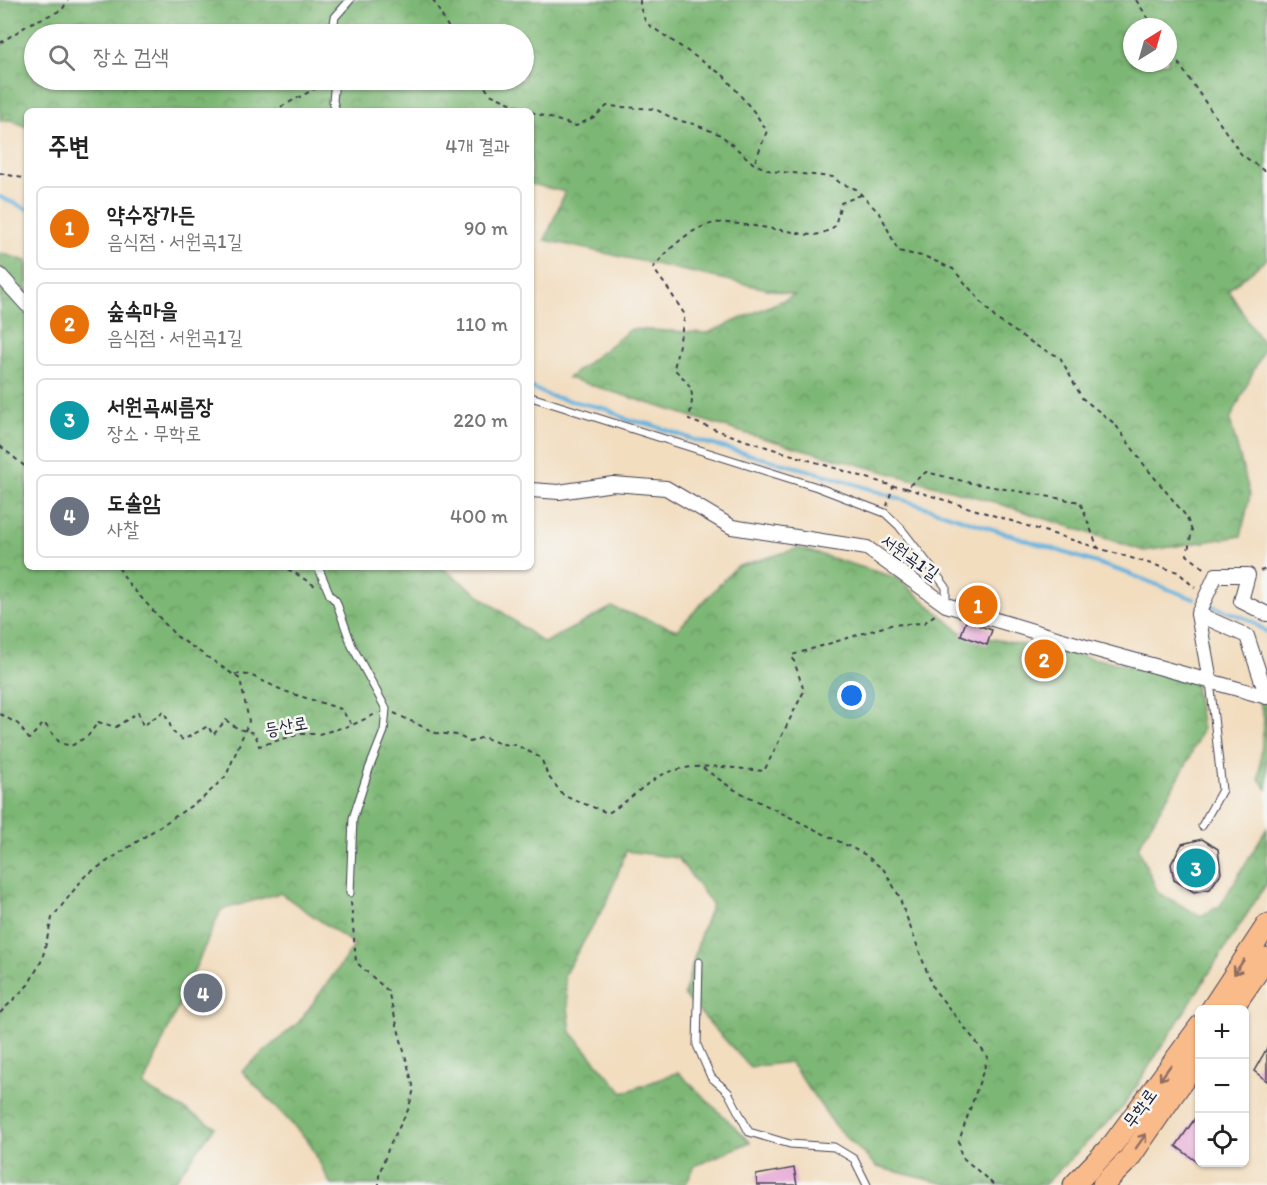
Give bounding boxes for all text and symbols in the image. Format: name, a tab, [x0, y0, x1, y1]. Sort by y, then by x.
north arrow	[1123, 18, 1177, 72]
search box	[24, 24, 534, 90]
icon: search	[45, 41, 78, 74]
text: 장소 검색	[93, 43, 169, 70]
text: 주변	[48, 130, 90, 162]
text: 4개 결과	[445, 134, 510, 158]
text: 약수장가든	[107, 201, 196, 228]
text: 1	[65, 216, 74, 240]
text: 90 m	[464, 216, 508, 240]
text: 음식점 · 서원곡1길	[107, 229, 243, 253]
text: 숲속마을	[107, 297, 178, 324]
text: 2	[64, 312, 75, 336]
text: 110 m	[456, 312, 508, 336]
text: 음식점 · 서원곡1길	[107, 325, 243, 349]
text: 서원곡씨름장	[107, 393, 213, 420]
text: 3	[64, 408, 75, 432]
text: 220 m	[453, 408, 508, 432]
text: 장소 · 무학로	[107, 421, 201, 445]
text: 도솔암	[107, 489, 160, 516]
text: 4	[63, 504, 76, 528]
text: 400 m	[450, 504, 508, 528]
text: 사찰	[107, 517, 139, 541]
street label: 서원곡1길	[877, 529, 944, 585]
pin: 1	[958, 582, 998, 628]
pin: 2	[1024, 636, 1064, 682]
your location	[837, 681, 866, 710]
street label: 등산로	[263, 711, 309, 741]
pin: 3	[1176, 846, 1216, 890]
one-way arrow	[1233, 959, 1245, 975]
pin: 4	[184, 970, 222, 1016]
map controls	[1195, 1005, 1249, 1167]
button: +	[1195, 1005, 1249, 1059]
button: −	[1195, 1059, 1249, 1113]
one-way arrow	[1159, 1065, 1171, 1081]
street label: 무학로	[1118, 1084, 1162, 1132]
button: locate	[1195, 1113, 1249, 1167]
one-way arrow	[1135, 1133, 1147, 1149]

